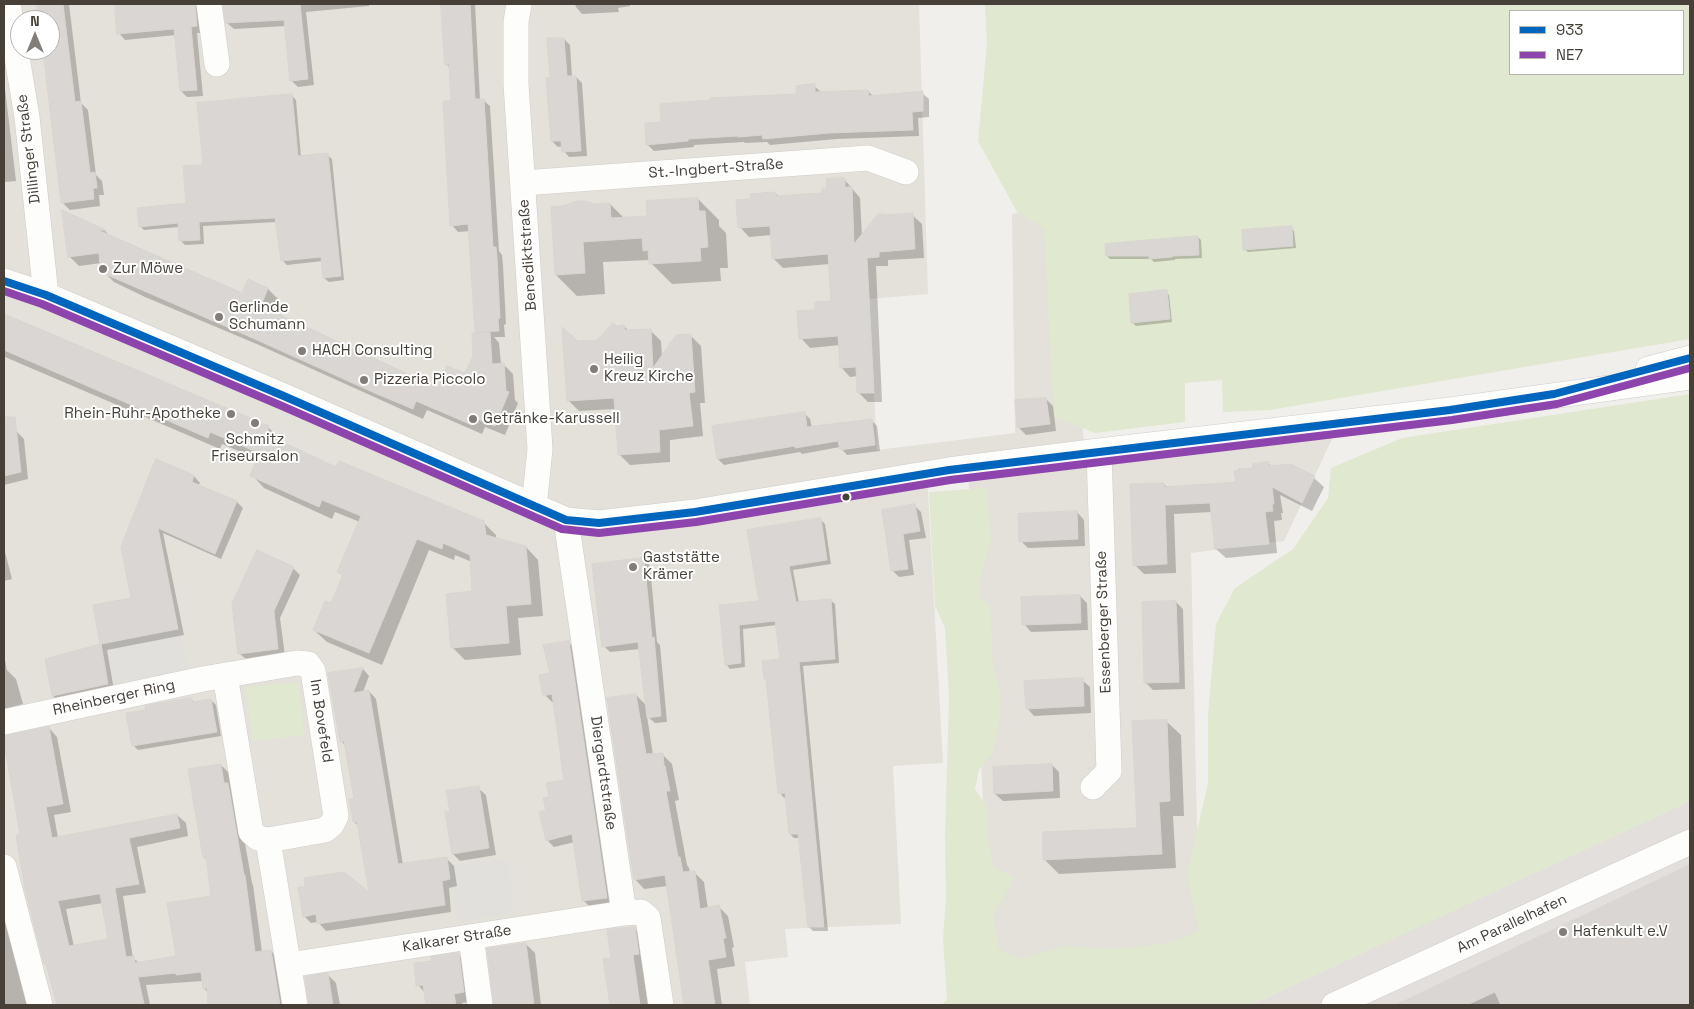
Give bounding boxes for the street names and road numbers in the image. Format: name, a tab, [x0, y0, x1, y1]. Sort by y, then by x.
street label: Dillinger Straße	[13, 93, 45, 205]
street label: St.-Ingbert-Straße	[648, 155, 784, 183]
street label: Benediktstraße	[515, 198, 541, 312]
street label: Essenberger Straße	[1093, 550, 1115, 694]
street label: Rheinberger Ring	[51, 676, 177, 720]
street label: Im Bovefeld	[306, 678, 336, 764]
street label: Diergardtstraße	[586, 715, 620, 831]
street label: Am Parallelhafen	[1454, 891, 1570, 957]
street label: Kalkarer Straße	[401, 921, 513, 957]

